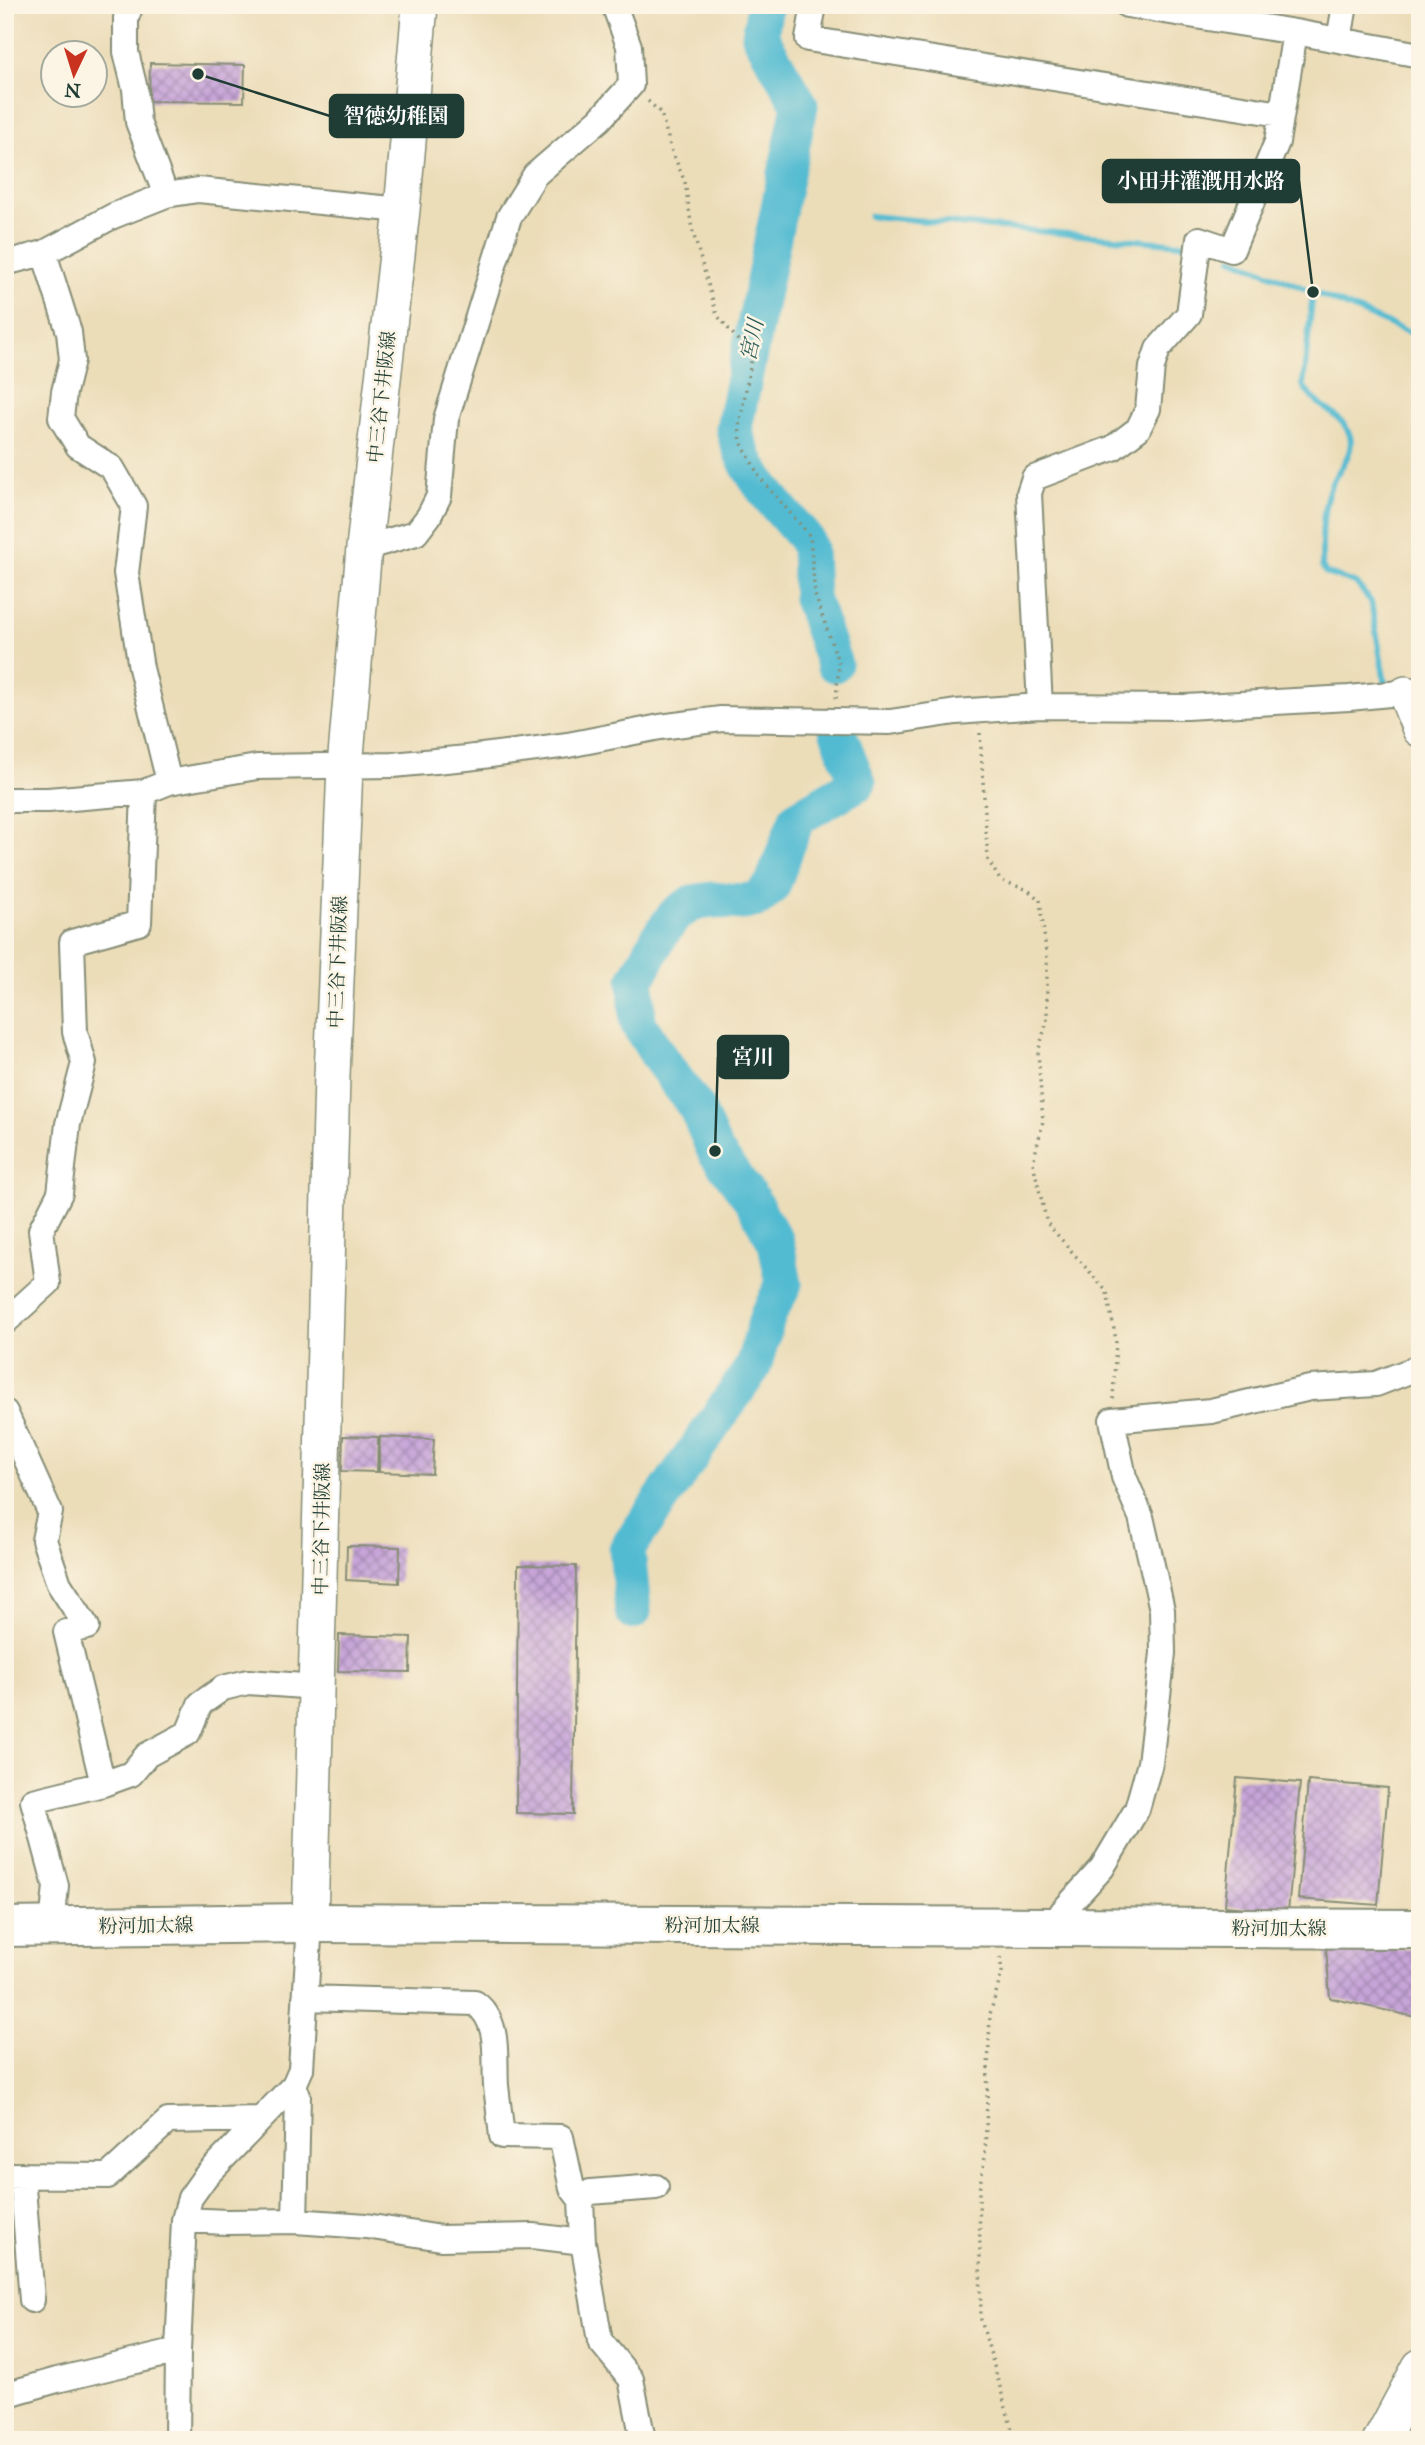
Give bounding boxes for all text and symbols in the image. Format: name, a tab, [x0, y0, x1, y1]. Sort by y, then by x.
north arrow	[38, 38, 108, 108]
text: N	[64, 78, 82, 102]
callout: 智徳幼稚園	[330, 95, 463, 137]
text: 智徳幼稚園	[344, 103, 449, 129]
callout: 小田井灌漑用水路	[1103, 160, 1299, 202]
text: 小田井灌漑用水路	[1117, 168, 1285, 194]
water label: 宮川	[735, 315, 769, 363]
street label: 中三谷下井阪線	[363, 330, 400, 464]
street label: 中三谷下井阪線	[324, 895, 351, 1029]
callout: 宮川	[718, 1036, 788, 1078]
text: 宮川	[732, 1044, 774, 1070]
street label: 中三谷下井阪線	[309, 1462, 334, 1596]
street label: 粉河加太線	[98, 1913, 194, 1938]
street label: 粉河加太線	[664, 1914, 760, 1937]
street label: 粉河加太線	[1231, 1917, 1327, 1940]

